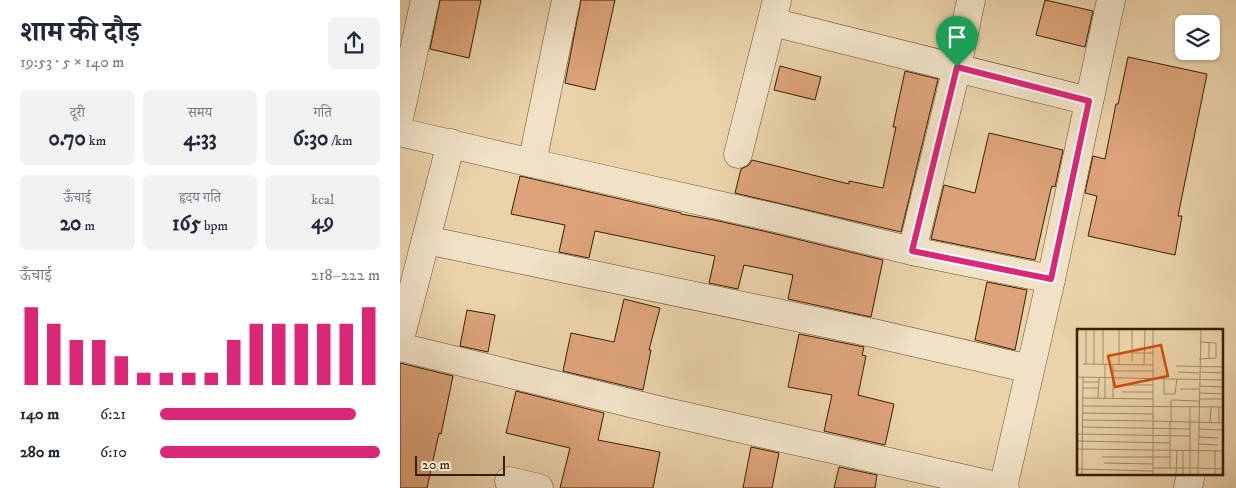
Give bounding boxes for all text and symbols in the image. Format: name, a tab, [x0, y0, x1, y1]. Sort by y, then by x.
text: शाम की दौड़	[20, 15, 140, 50]
map controls	[1175, 15, 1220, 60]
button: layers	[1175, 15, 1220, 60]
pin	[936, 16, 978, 67]
button: share	[328, 17, 380, 69]
icon: arrive	[943, 23, 971, 51]
text: 19:53 · 5 × 140 m	[20, 52, 124, 72]
text: दूरी	[70, 104, 85, 122]
text: समय	[188, 104, 212, 122]
text: गति	[313, 104, 332, 122]
text: 0.70	[48, 126, 86, 152]
text: 4:33	[183, 126, 217, 152]
text: 6:30	[293, 126, 328, 152]
text: km	[86, 132, 106, 150]
text: /km	[328, 132, 353, 150]
text: ऊँचाई	[64, 189, 91, 207]
text: हृदय गति	[179, 189, 221, 207]
text: kcal	[311, 191, 334, 209]
text: 49	[311, 209, 334, 235]
text: 20	[60, 211, 81, 237]
text: 165	[172, 211, 201, 237]
text: m	[81, 217, 95, 235]
text: bpm	[201, 217, 228, 235]
text: ऊँचाई	[20, 265, 52, 285]
text: 218–222 m	[311, 265, 380, 285]
inset map	[1077, 329, 1224, 476]
text: 140 m	[20, 404, 59, 424]
text: 6:21	[100, 404, 126, 424]
text: 280 m	[20, 442, 60, 462]
text: 6:10	[100, 442, 127, 462]
scale bar	[415, 453, 505, 476]
text: 20 m	[422, 456, 450, 474]

